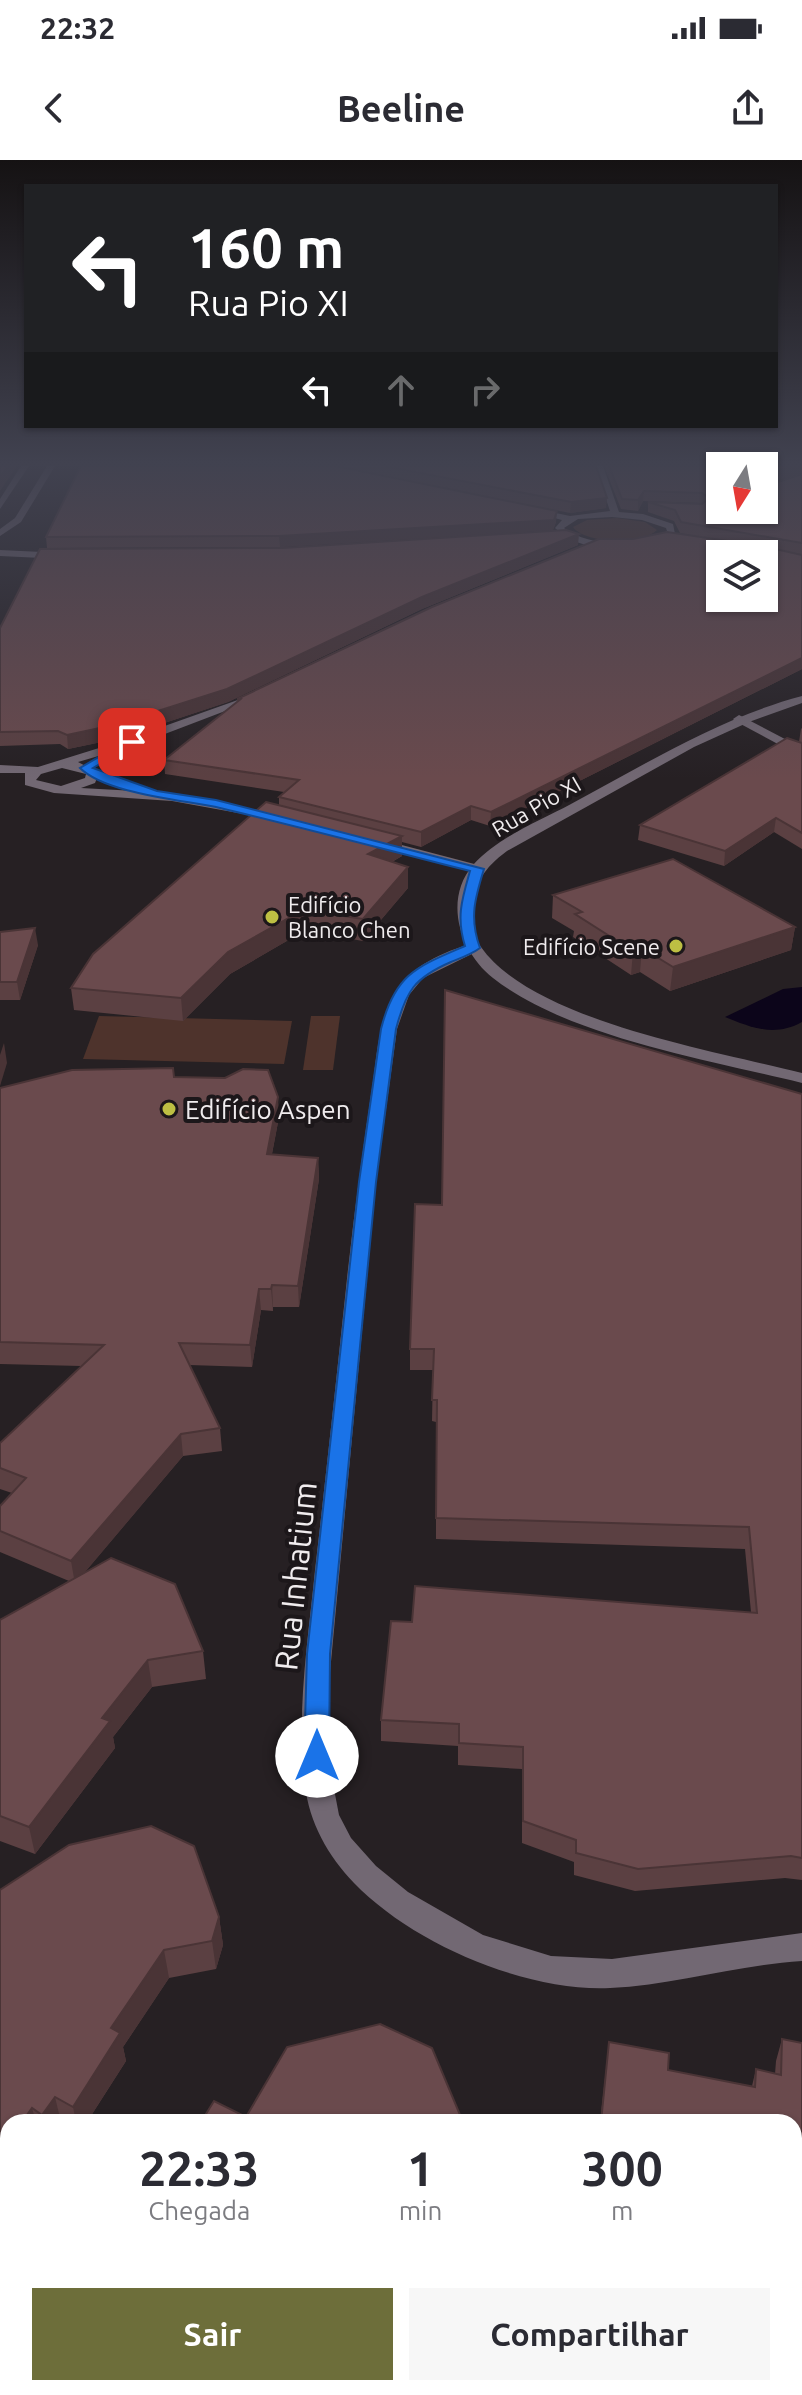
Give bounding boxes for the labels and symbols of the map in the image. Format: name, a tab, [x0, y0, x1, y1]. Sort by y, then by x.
north arrow	[706, 452, 778, 524]
pin	[98, 708, 166, 776]
street label: Rua Pio XI	[487, 771, 585, 841]
place label: Edifício Blanco Chen	[288, 892, 410, 942]
marker: Edifício Blanco Chen	[263, 908, 281, 926]
place label: Edifício Scene	[523, 934, 660, 959]
marker: Edifício Scene	[667, 937, 685, 955]
place label: Edifício Aspen	[185, 1095, 351, 1124]
marker: Edifício Aspen	[160, 1100, 178, 1118]
street label: Rua Inhatium	[267, 1480, 323, 1672]
position arrow	[275, 1714, 359, 1798]

